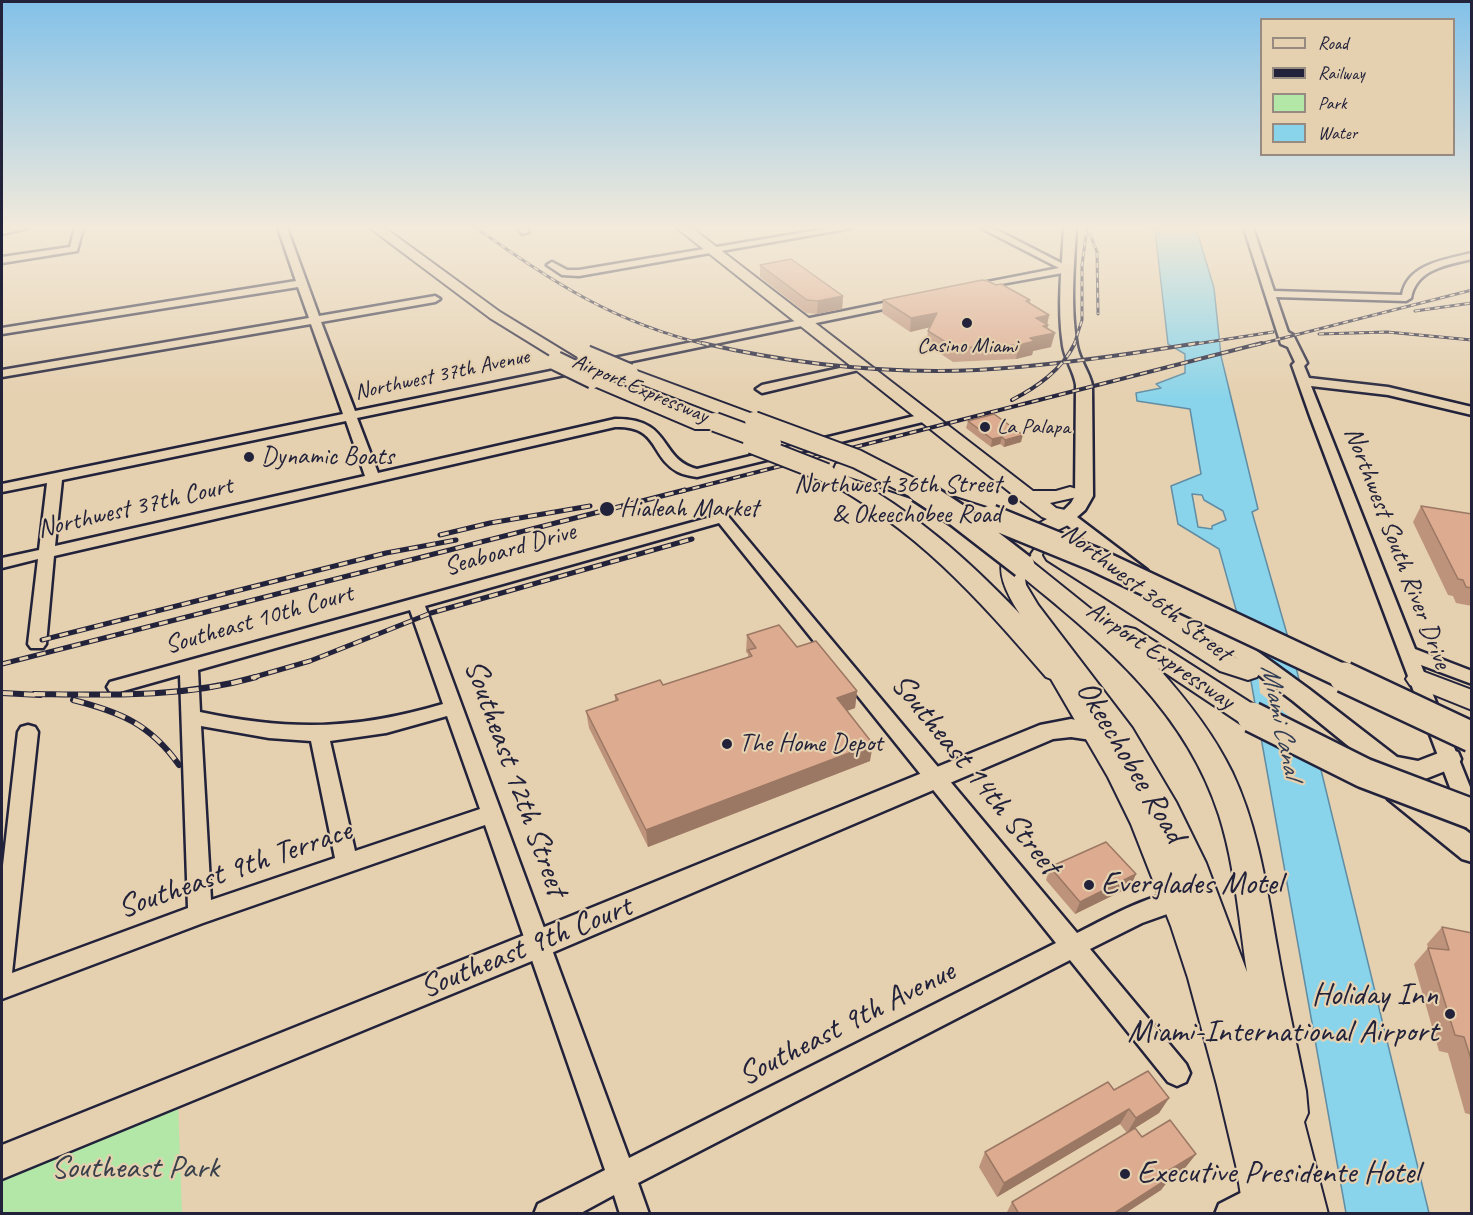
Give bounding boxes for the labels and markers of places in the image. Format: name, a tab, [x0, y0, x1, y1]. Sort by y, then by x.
marker: Casino Miami	[960, 316, 974, 330]
place label: Casino Miami	[917, 333, 1017, 359]
place label: La Palapa	[997, 414, 1070, 440]
marker: La Palapa	[978, 420, 992, 434]
place label: Dynamic Boats	[261, 441, 394, 473]
marker: Dynamic Boats	[242, 450, 256, 464]
place label: Northwest 36th Street & Okeechobee Road	[794, 469, 1001, 530]
place label: Hialeah Market	[620, 493, 758, 525]
marker: Northwest 36th Street & Okeechobee Road	[1006, 493, 1020, 507]
marker: Hialeah Market	[598, 500, 616, 518]
place label: The Home Depot	[739, 728, 883, 760]
marker: The Home Depot	[720, 737, 734, 751]
place label: Everglades Motel	[1101, 866, 1282, 904]
marker: Everglades Motel	[1082, 878, 1096, 892]
place label: Holiday Inn Miami-International Airport	[1128, 977, 1438, 1052]
marker: Holiday Inn Miami-International Airport	[1443, 1007, 1457, 1021]
place label: Executive Presidente Hotel	[1137, 1155, 1419, 1193]
marker: Executive Presidente Hotel	[1118, 1167, 1132, 1181]

